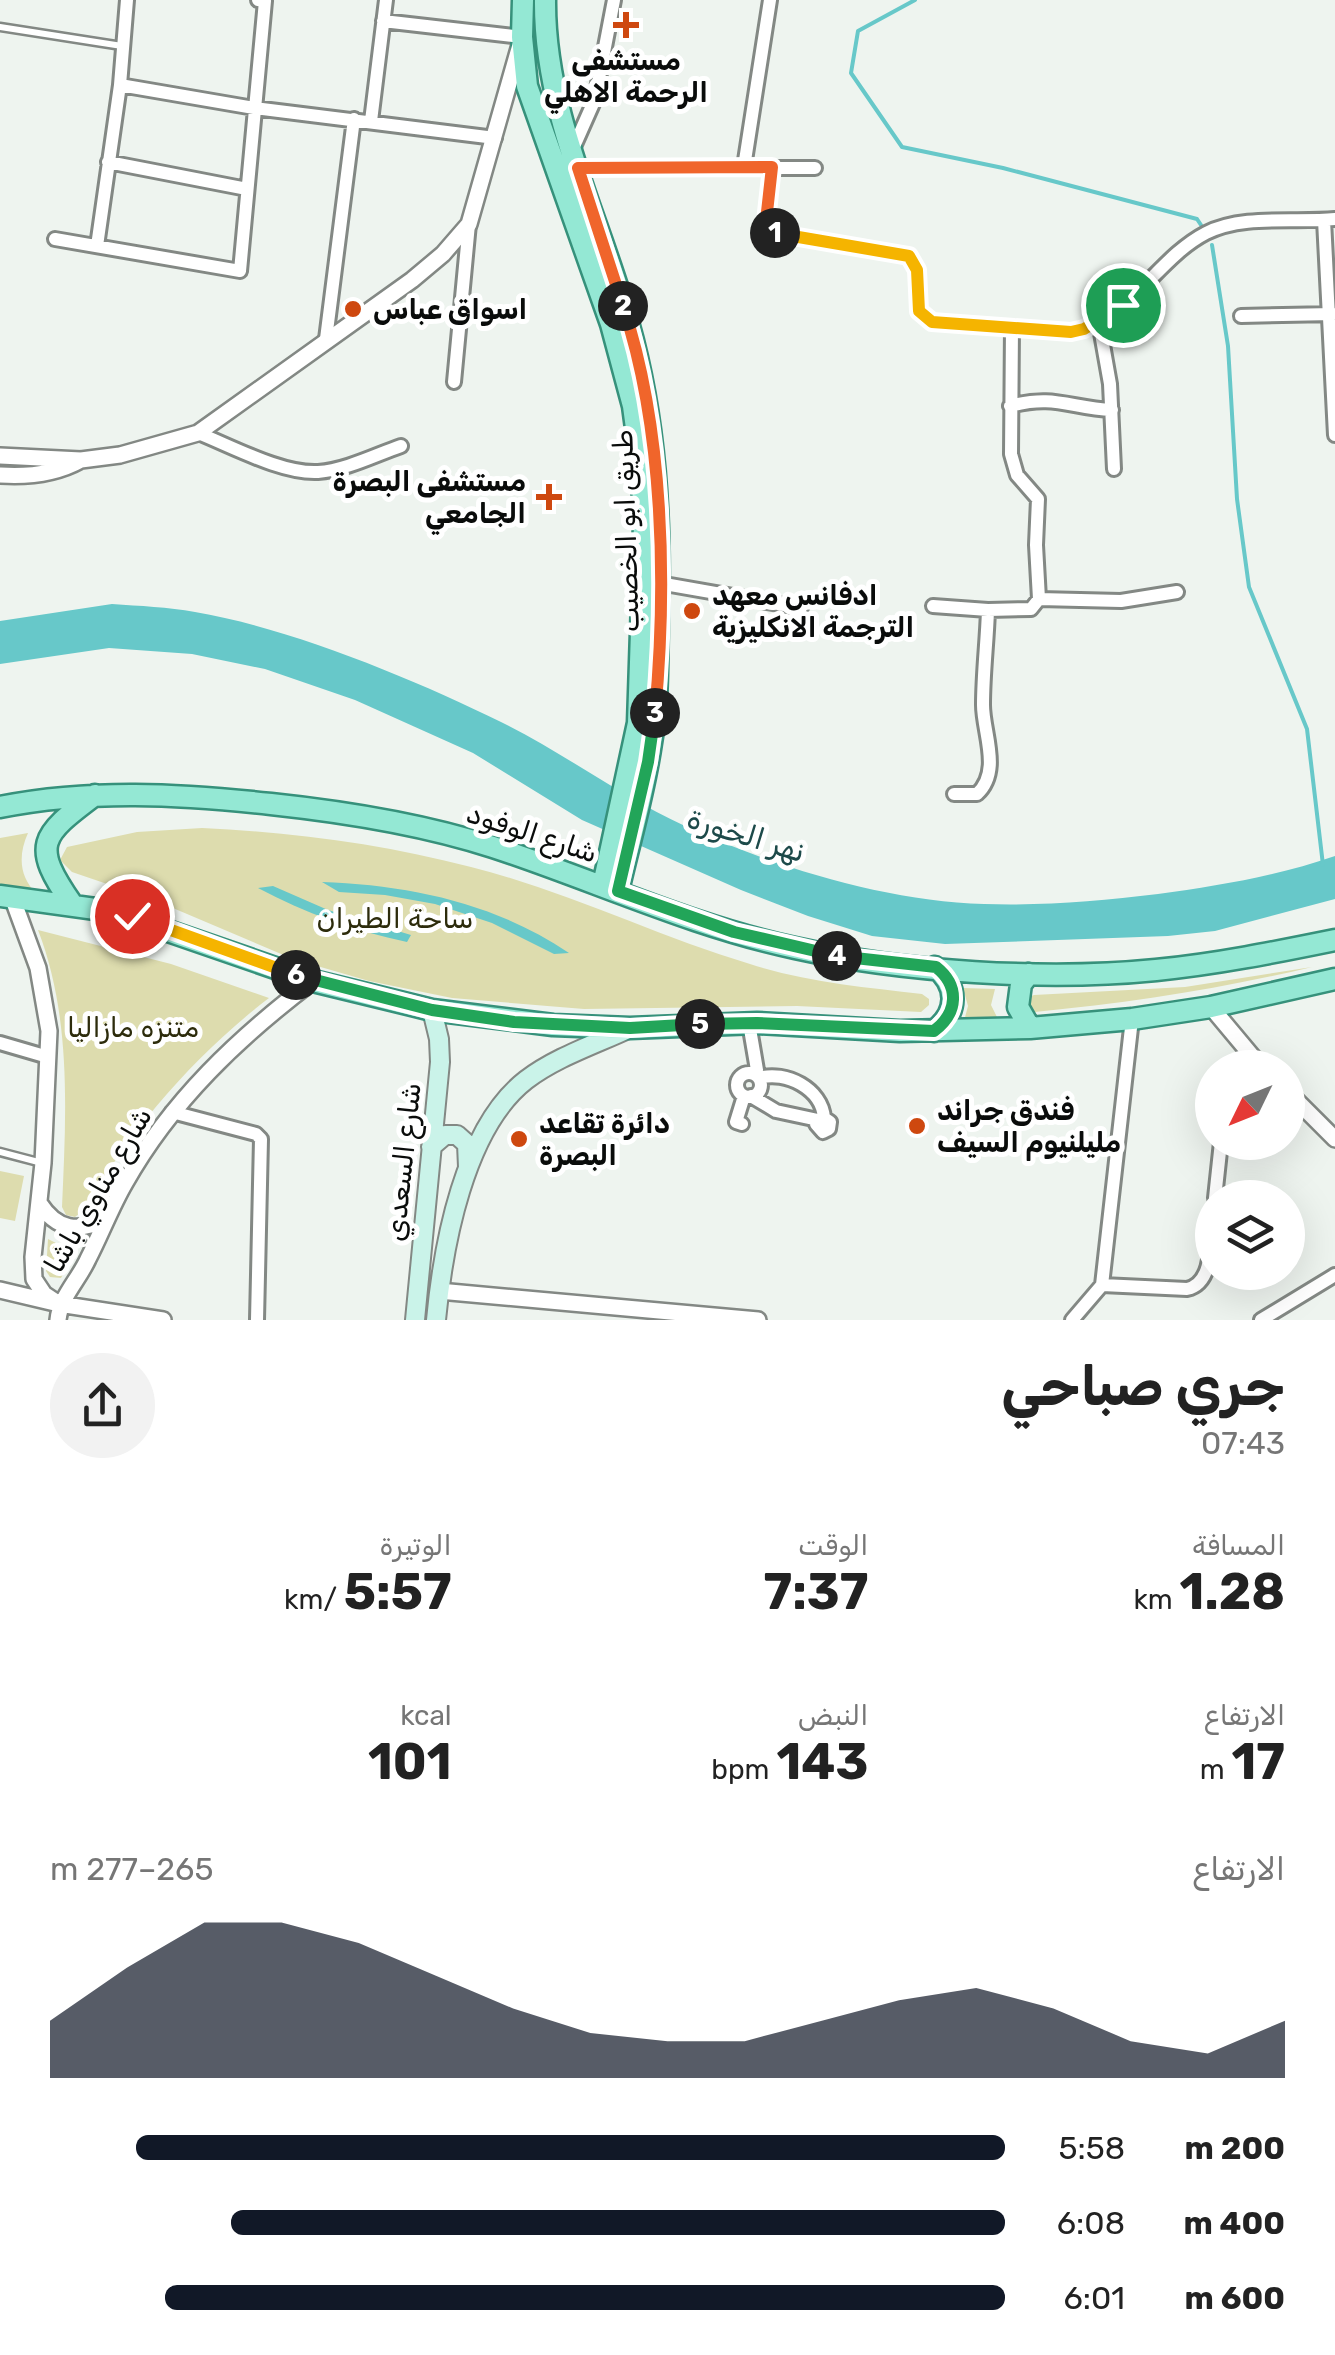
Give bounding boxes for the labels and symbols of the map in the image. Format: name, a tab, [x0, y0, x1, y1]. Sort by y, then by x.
marker: مستشفى الرحمة الاهلي	[613, 12, 639, 38]
place label: مستشفى الرحمة الاهلي	[544, 44, 708, 114]
pin: 1	[750, 208, 800, 258]
pin	[1081, 263, 1166, 348]
pin: 2	[598, 281, 648, 331]
place label: اسواق عباس	[373, 293, 527, 326]
marker: اسواق عباس	[342, 298, 364, 320]
street label: طريق ابو الخصيب	[606, 429, 646, 633]
place label: مستشفى البصرة الجامعي	[333, 465, 526, 535]
marker: مستشفى البصرة الجامعي	[536, 484, 562, 510]
place label: ادفانس معهد الترجمة الانكليزية	[712, 579, 914, 644]
marker: ادفانس معهد الترجمة الانكليزية	[681, 600, 703, 622]
pin: 3	[630, 688, 680, 738]
street label: شارع الوفود	[461, 796, 602, 873]
water label: نهر الخورة	[683, 800, 809, 870]
pin	[90, 874, 175, 959]
park label: ساحة الطيران	[316, 902, 474, 935]
pin: 4	[812, 931, 862, 981]
pin: 6	[271, 950, 321, 1000]
pin: 5	[675, 999, 725, 1049]
park label: متنزه مازاليا	[67, 1011, 199, 1044]
north arrow	[1195, 1050, 1305, 1160]
street label: شارع السعدي	[378, 1081, 431, 1243]
place label: فندق جراند مليلنيوم السيف	[937, 1094, 1121, 1161]
street label: شارع مناوي باشا	[37, 1101, 161, 1280]
place label: دائرة تقاعد البصرة	[539, 1107, 670, 1172]
marker: فندق جراند مليلنيوم السيف	[906, 1115, 928, 1137]
marker: دائرة تقاعد البصرة	[508, 1128, 530, 1150]

